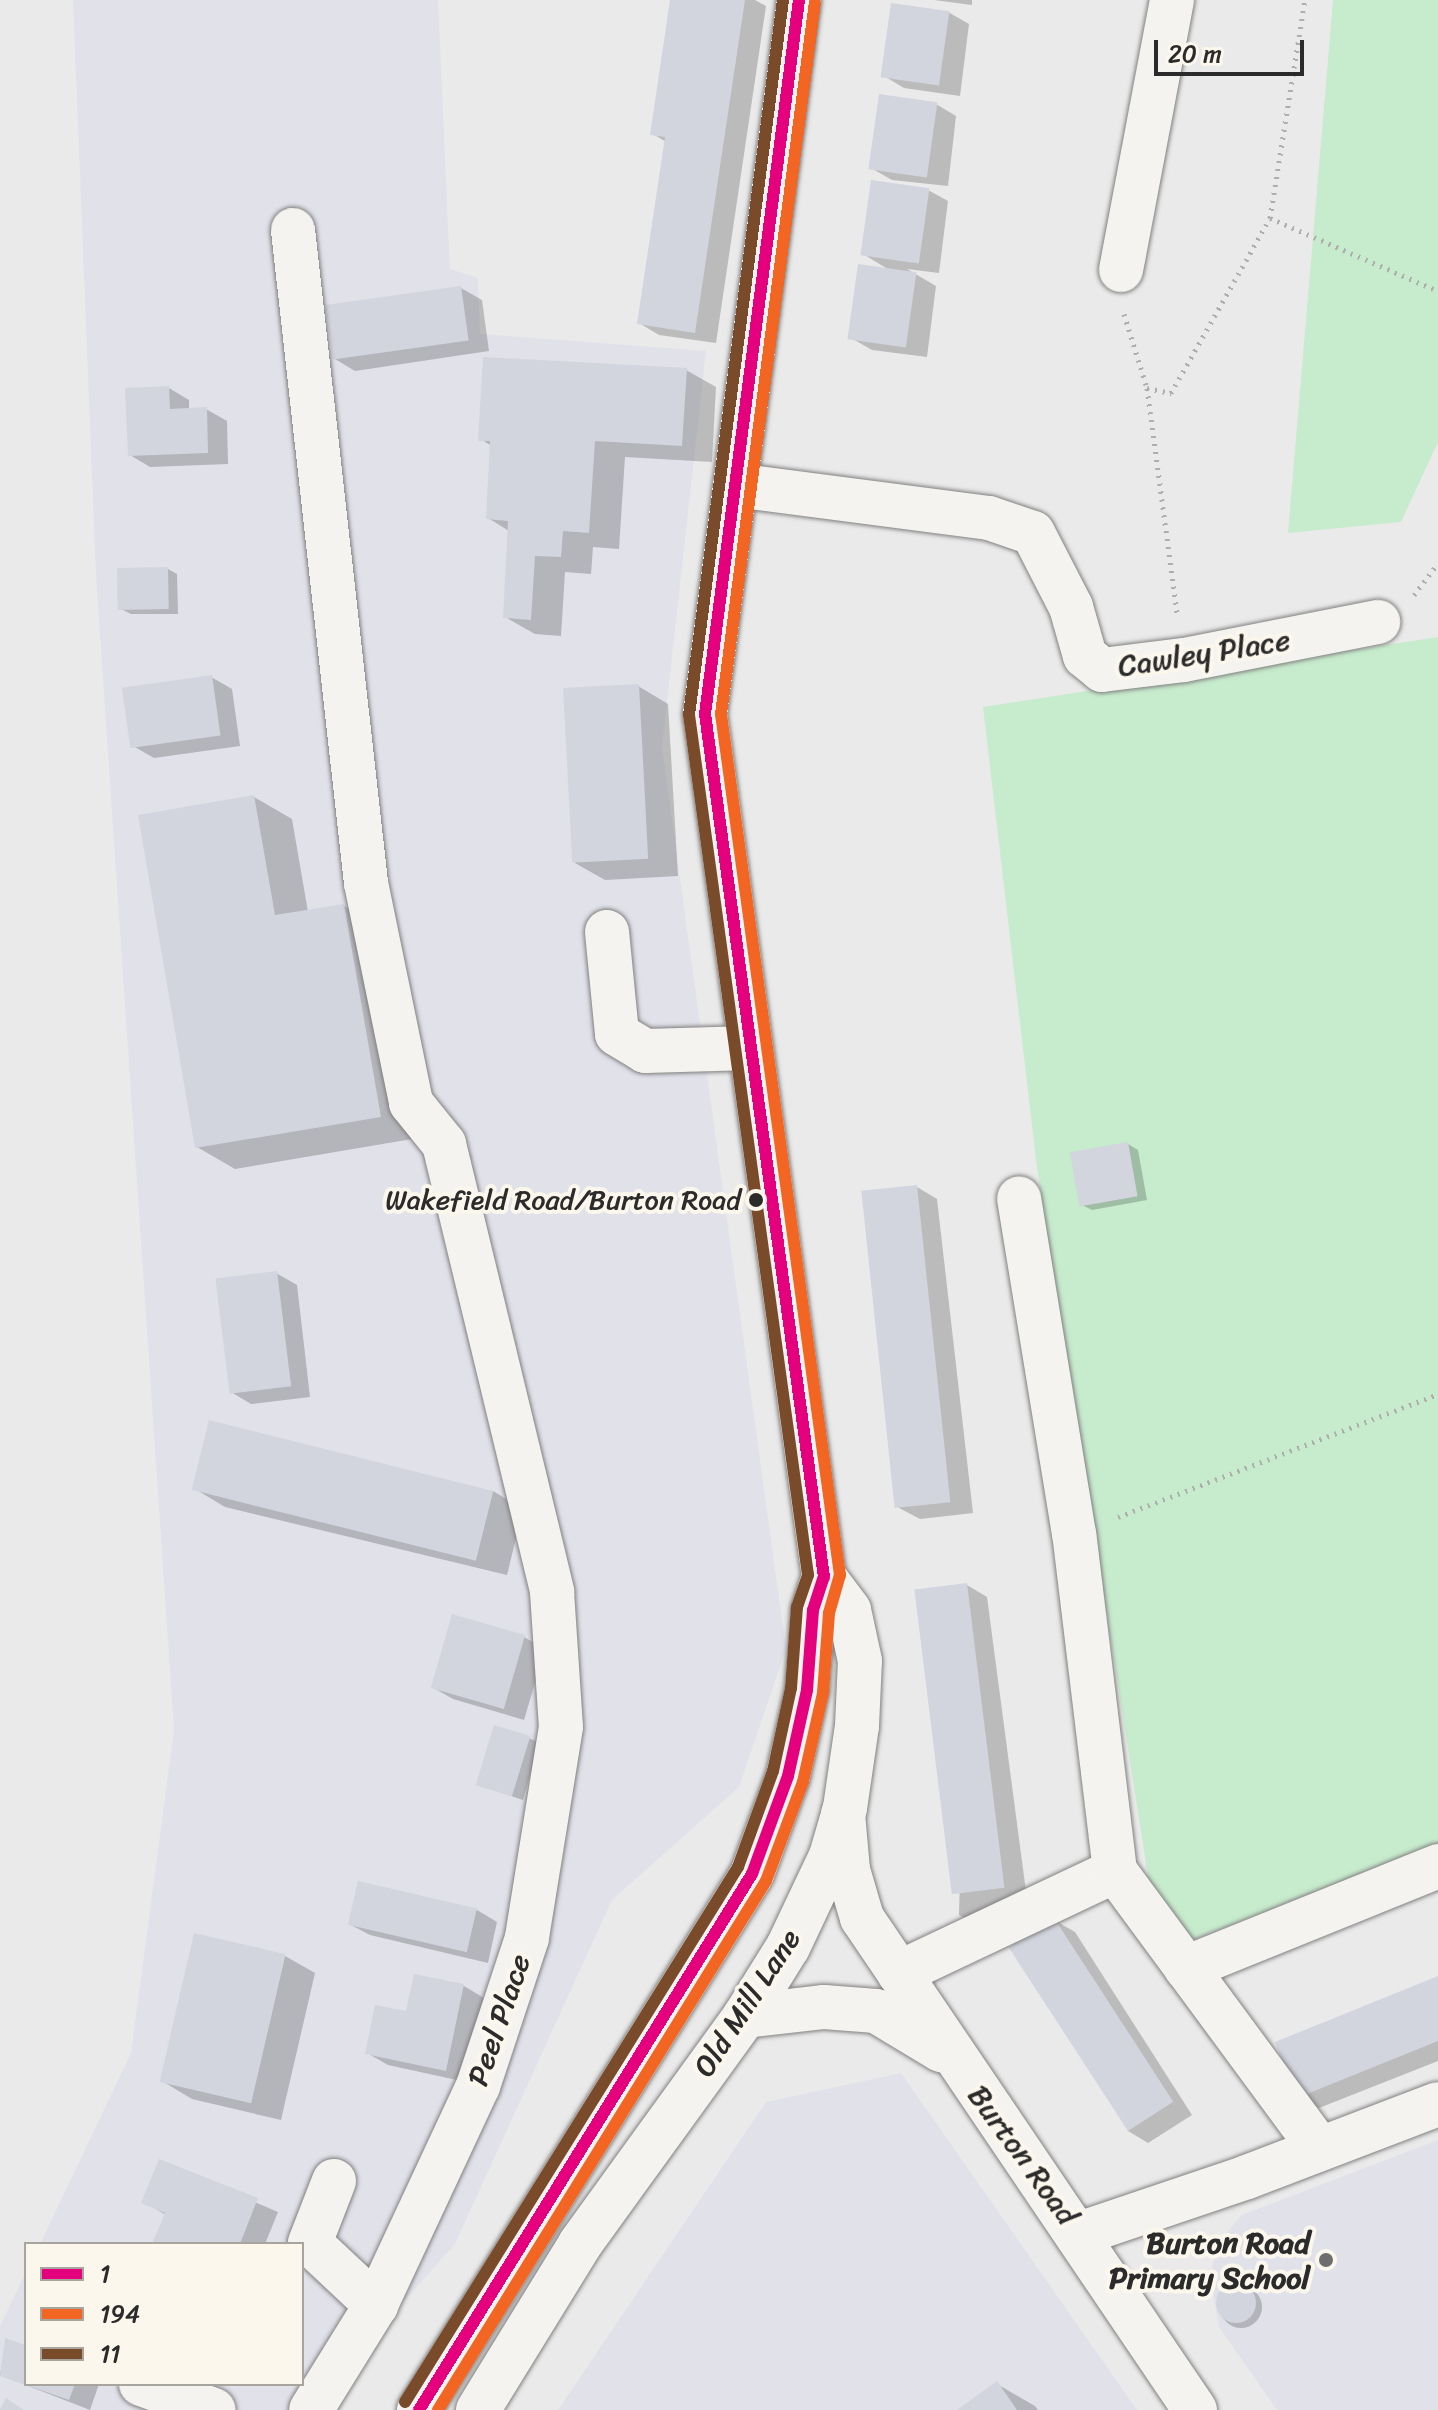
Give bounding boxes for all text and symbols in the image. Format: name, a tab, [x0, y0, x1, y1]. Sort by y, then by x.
scale bar	[1158, 24, 1308, 74]
text: 20 m	[1168, 33, 1222, 75]
street label: Cawley Place	[1115, 622, 1293, 684]
place label: Wakefield Road/Burton Road	[385, 1183, 741, 1217]
marker: Wakefield Road/Burton Road	[748, 1192, 764, 1208]
street label: Old Mill Lane	[686, 1922, 808, 2084]
street label: Peel Place	[460, 1949, 538, 2091]
street label: Burton Road	[960, 2078, 1086, 2232]
place label: Burton Road Primary School	[1109, 2225, 1310, 2296]
legend	[24, 2242, 304, 2386]
marker: Burton Road Primary School	[1317, 2251, 1335, 2269]
text: 1	[100, 2253, 110, 2295]
text: 194	[100, 2293, 140, 2335]
text: 11	[100, 2333, 121, 2375]

